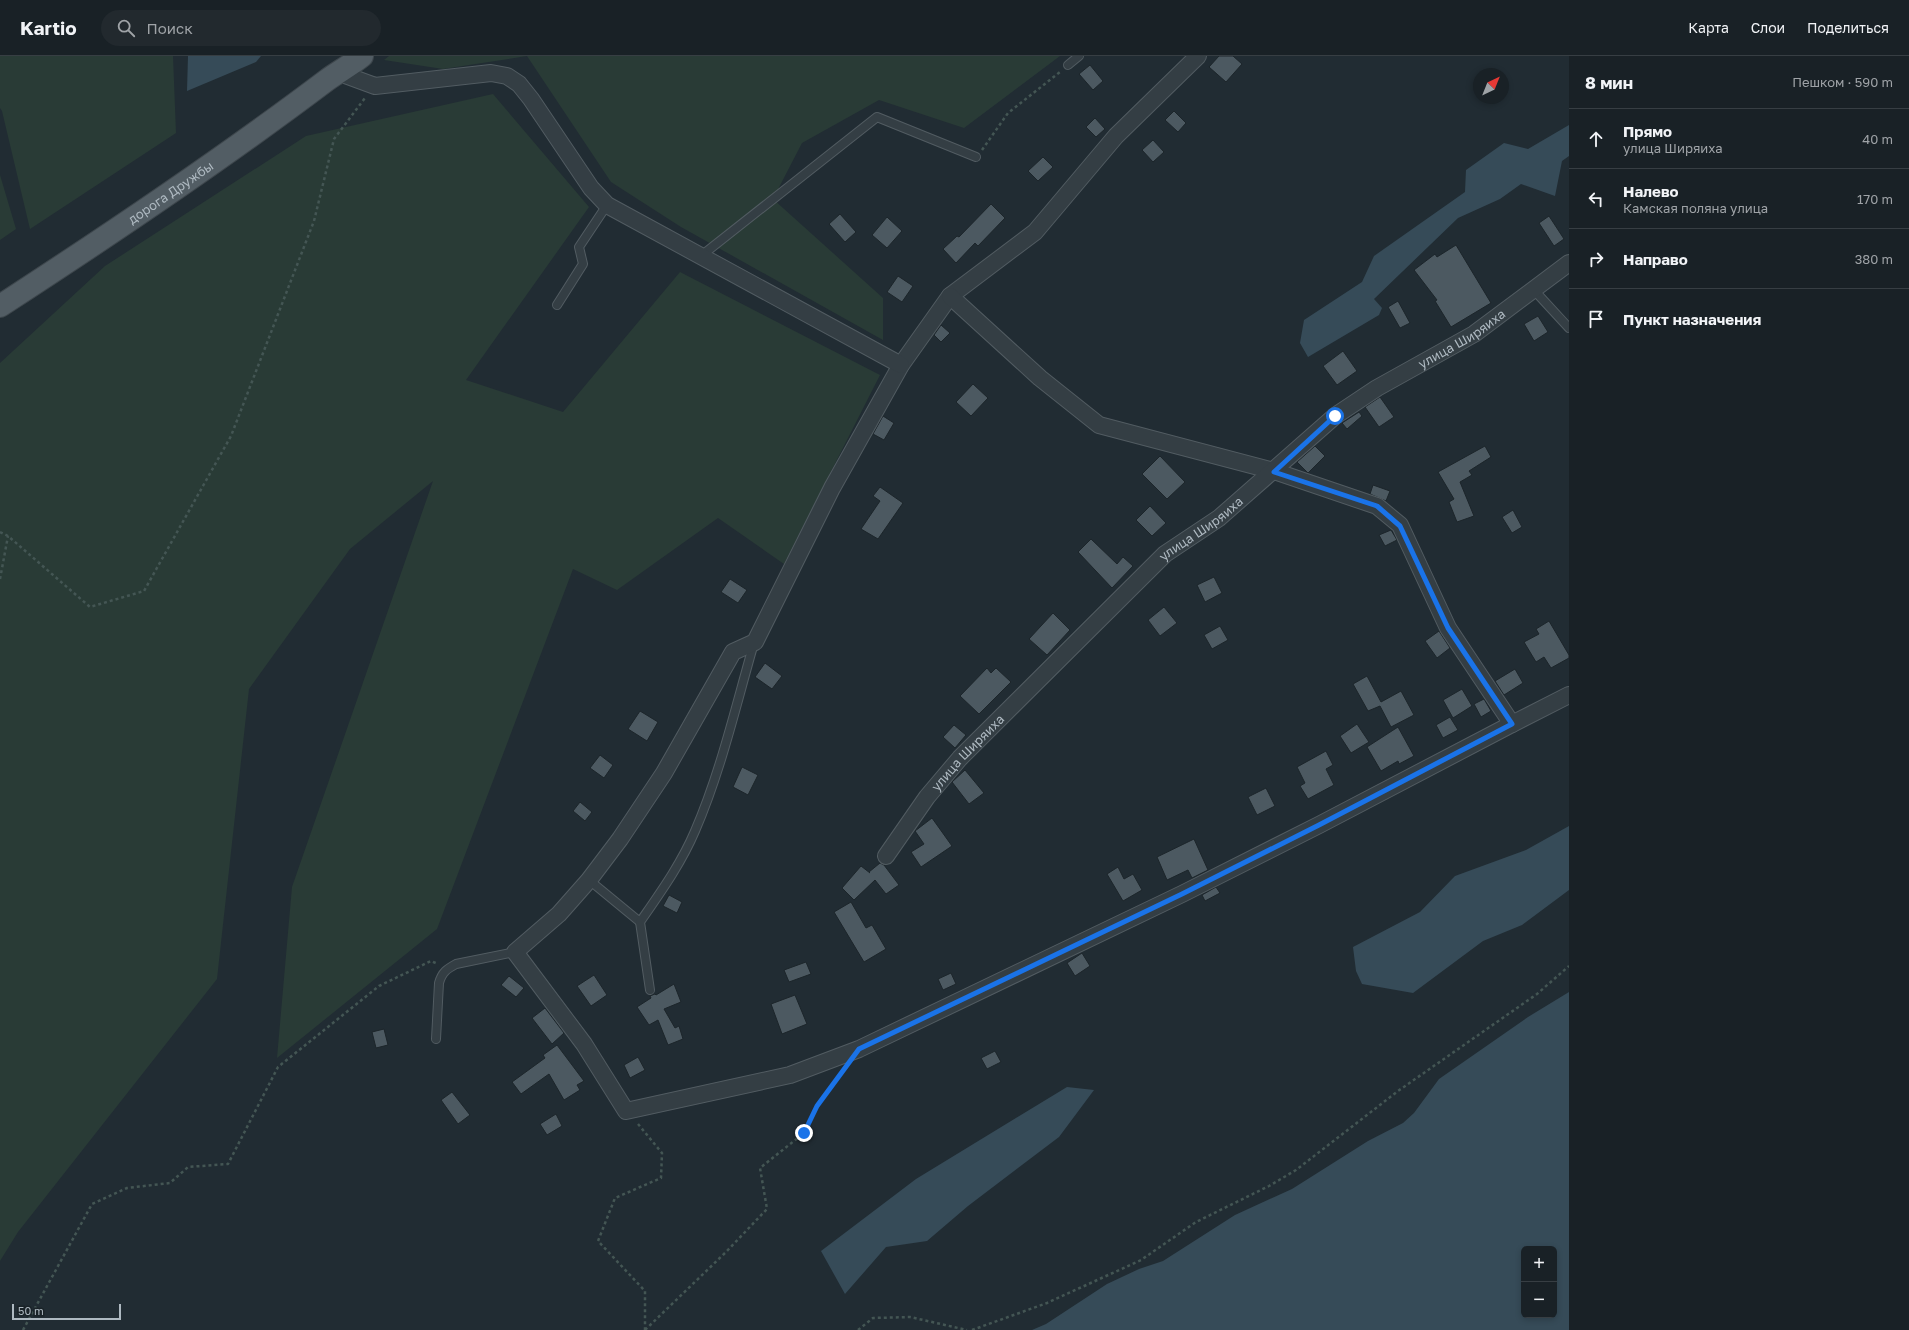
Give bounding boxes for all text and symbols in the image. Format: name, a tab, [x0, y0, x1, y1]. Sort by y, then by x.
search box	[101, 10, 381, 46]
text: Kartio	[20, 16, 77, 39]
icon: search	[115, 17, 137, 39]
text: Поиск	[147, 19, 193, 37]
text: Карта	[1688, 19, 1729, 36]
text: Слои	[1751, 19, 1785, 36]
text: Поделиться	[1807, 19, 1889, 36]
north arrow	[1473, 68, 1509, 104]
text: 8 мин	[1585, 72, 1633, 93]
text: Пешком · 590 m	[1792, 74, 1893, 90]
text: Прямо	[1623, 122, 1672, 140]
icon: ahead	[1585, 128, 1607, 150]
text: 40 m	[1862, 131, 1893, 147]
text: улица Ширяиха	[1623, 140, 1723, 156]
street label: дорога Дружбы	[125, 157, 216, 227]
text: Налево	[1623, 182, 1679, 200]
icon: left	[1585, 188, 1607, 210]
text: 170 m	[1857, 191, 1893, 207]
text: Камская поляна улица	[1623, 200, 1768, 216]
icon: right	[1585, 248, 1607, 270]
text: Направо	[1623, 250, 1688, 268]
text: 380 m	[1855, 251, 1893, 267]
street label: улица Ширяиха	[1415, 306, 1508, 372]
icon: arrive	[1585, 308, 1607, 330]
text: Пункт назначения	[1623, 310, 1761, 328]
route start	[1326, 407, 1344, 425]
street label: улица Ширяиха	[1155, 493, 1246, 564]
street label: улица Ширяиха	[928, 711, 1007, 794]
route end	[795, 1124, 813, 1142]
map controls	[1521, 1246, 1557, 1318]
button: +	[1521, 1246, 1557, 1282]
button: −	[1521, 1282, 1557, 1318]
scale bar	[12, 1302, 121, 1321]
text: 50 m	[18, 1304, 44, 1317]

